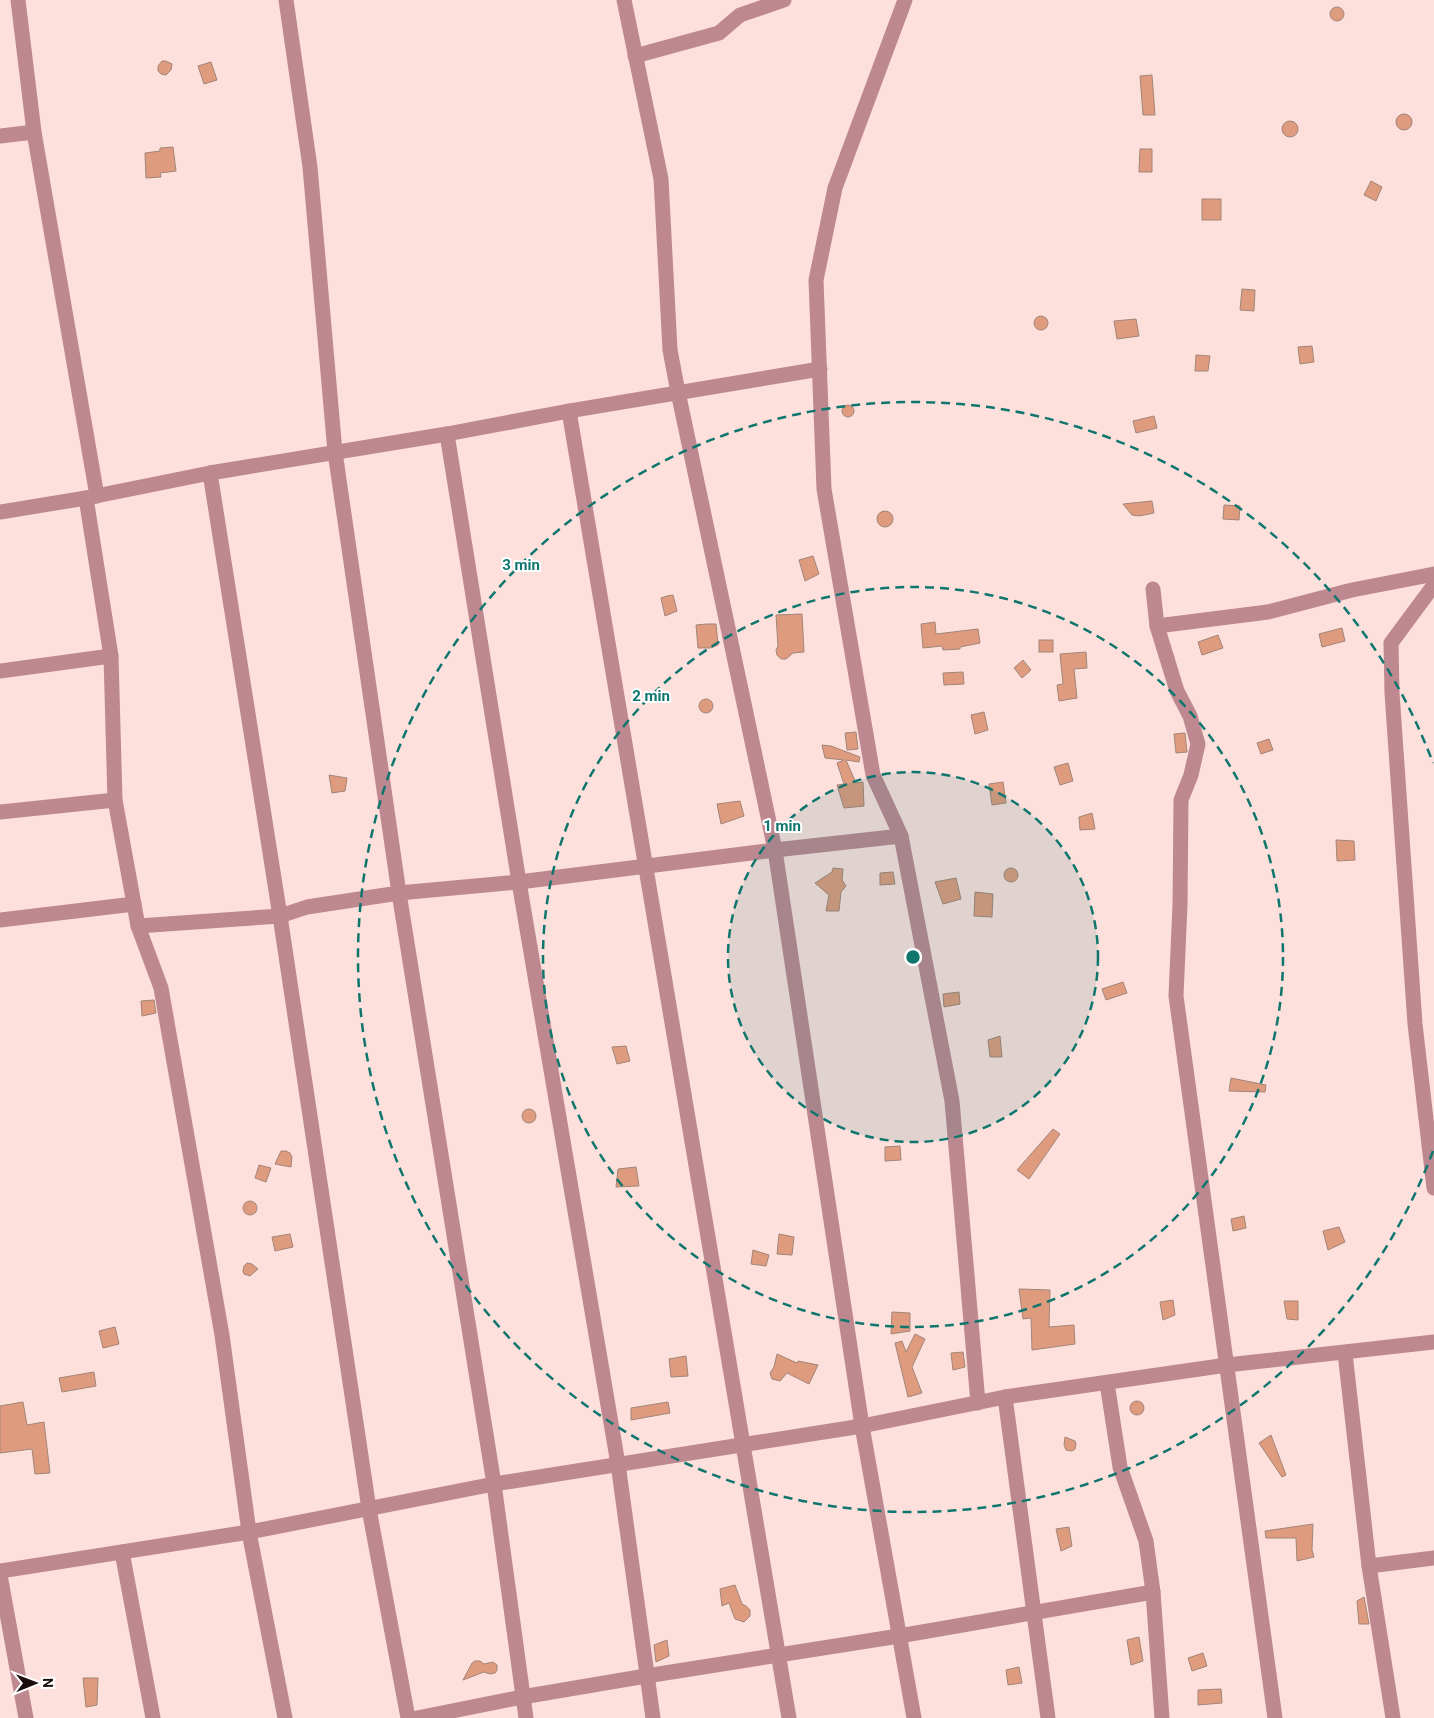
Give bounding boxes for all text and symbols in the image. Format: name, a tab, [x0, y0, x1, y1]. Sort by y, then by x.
text: 3 min	[502, 556, 540, 574]
text: 2 min	[632, 687, 670, 705]
text: 1 min	[763, 817, 801, 835]
centre of rings	[904, 948, 922, 966]
north arrow	[10, 1658, 60, 1708]
text: N	[40, 1678, 56, 1688]

